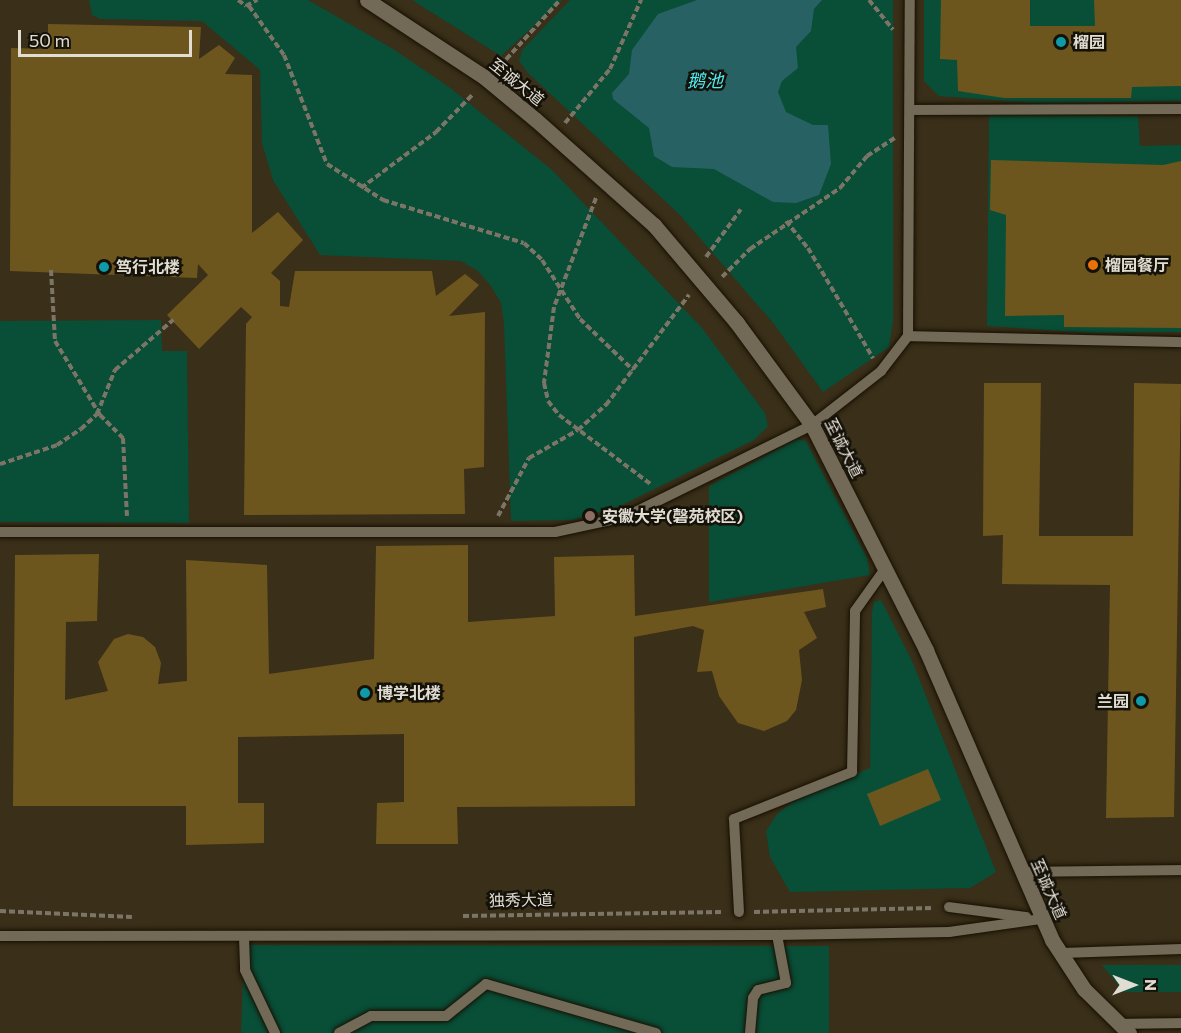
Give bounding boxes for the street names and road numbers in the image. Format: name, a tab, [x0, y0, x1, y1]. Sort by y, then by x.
street label: 至诚大道	[486, 54, 548, 110]
street label: 至诚大道	[821, 415, 867, 481]
street label: 至诚大道	[1027, 856, 1071, 922]
street label: 独秀大道	[489, 890, 553, 910]

